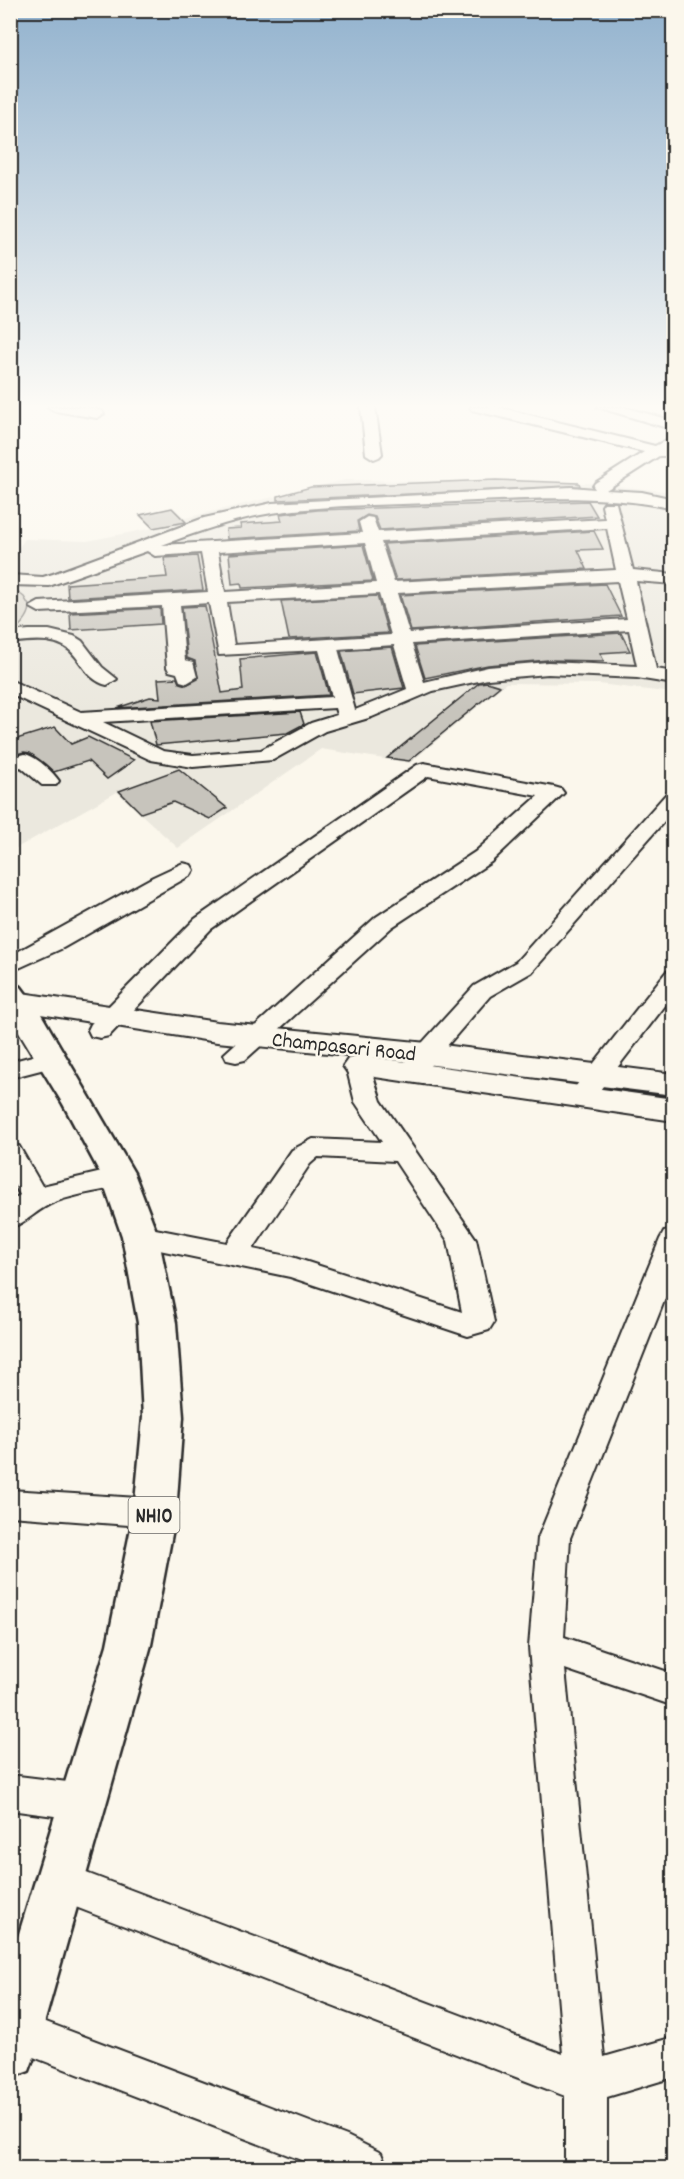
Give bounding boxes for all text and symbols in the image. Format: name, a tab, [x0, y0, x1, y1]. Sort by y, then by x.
street label: Champasari Road	[270, 1025, 417, 1071]
road number: NH10	[128, 1497, 180, 1533]

